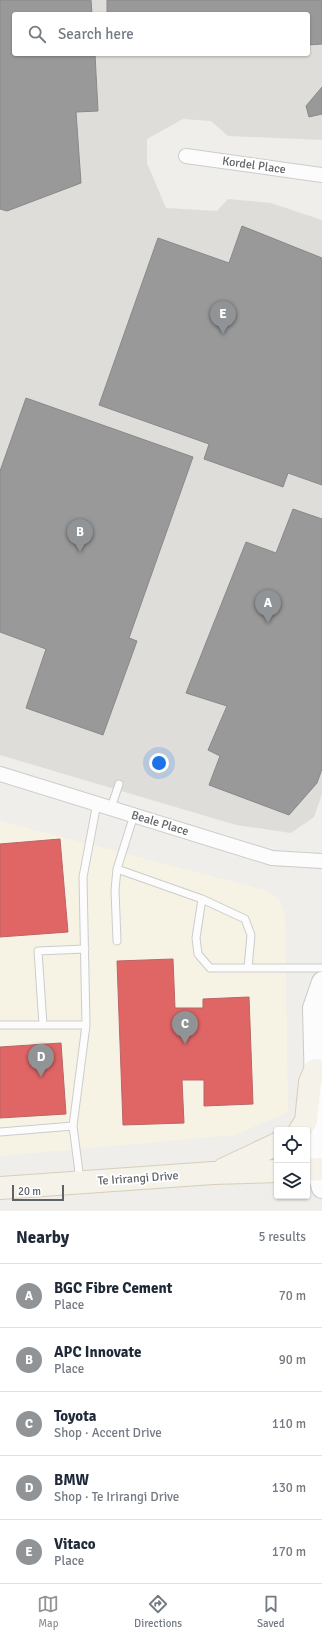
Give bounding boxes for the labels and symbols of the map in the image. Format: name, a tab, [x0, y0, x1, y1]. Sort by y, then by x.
street label: Kordel Place	[221, 154, 287, 177]
pin: E	[210, 301, 236, 334]
pin: B	[67, 519, 93, 552]
pin: A	[255, 590, 281, 623]
your location	[149, 753, 169, 773]
street label: Beale Place	[129, 808, 190, 839]
pin: C	[172, 1011, 198, 1044]
pin: D	[28, 1044, 54, 1077]
street label: Te Irirangi Drive	[97, 1168, 179, 1189]
scale bar	[12, 1183, 64, 1202]

